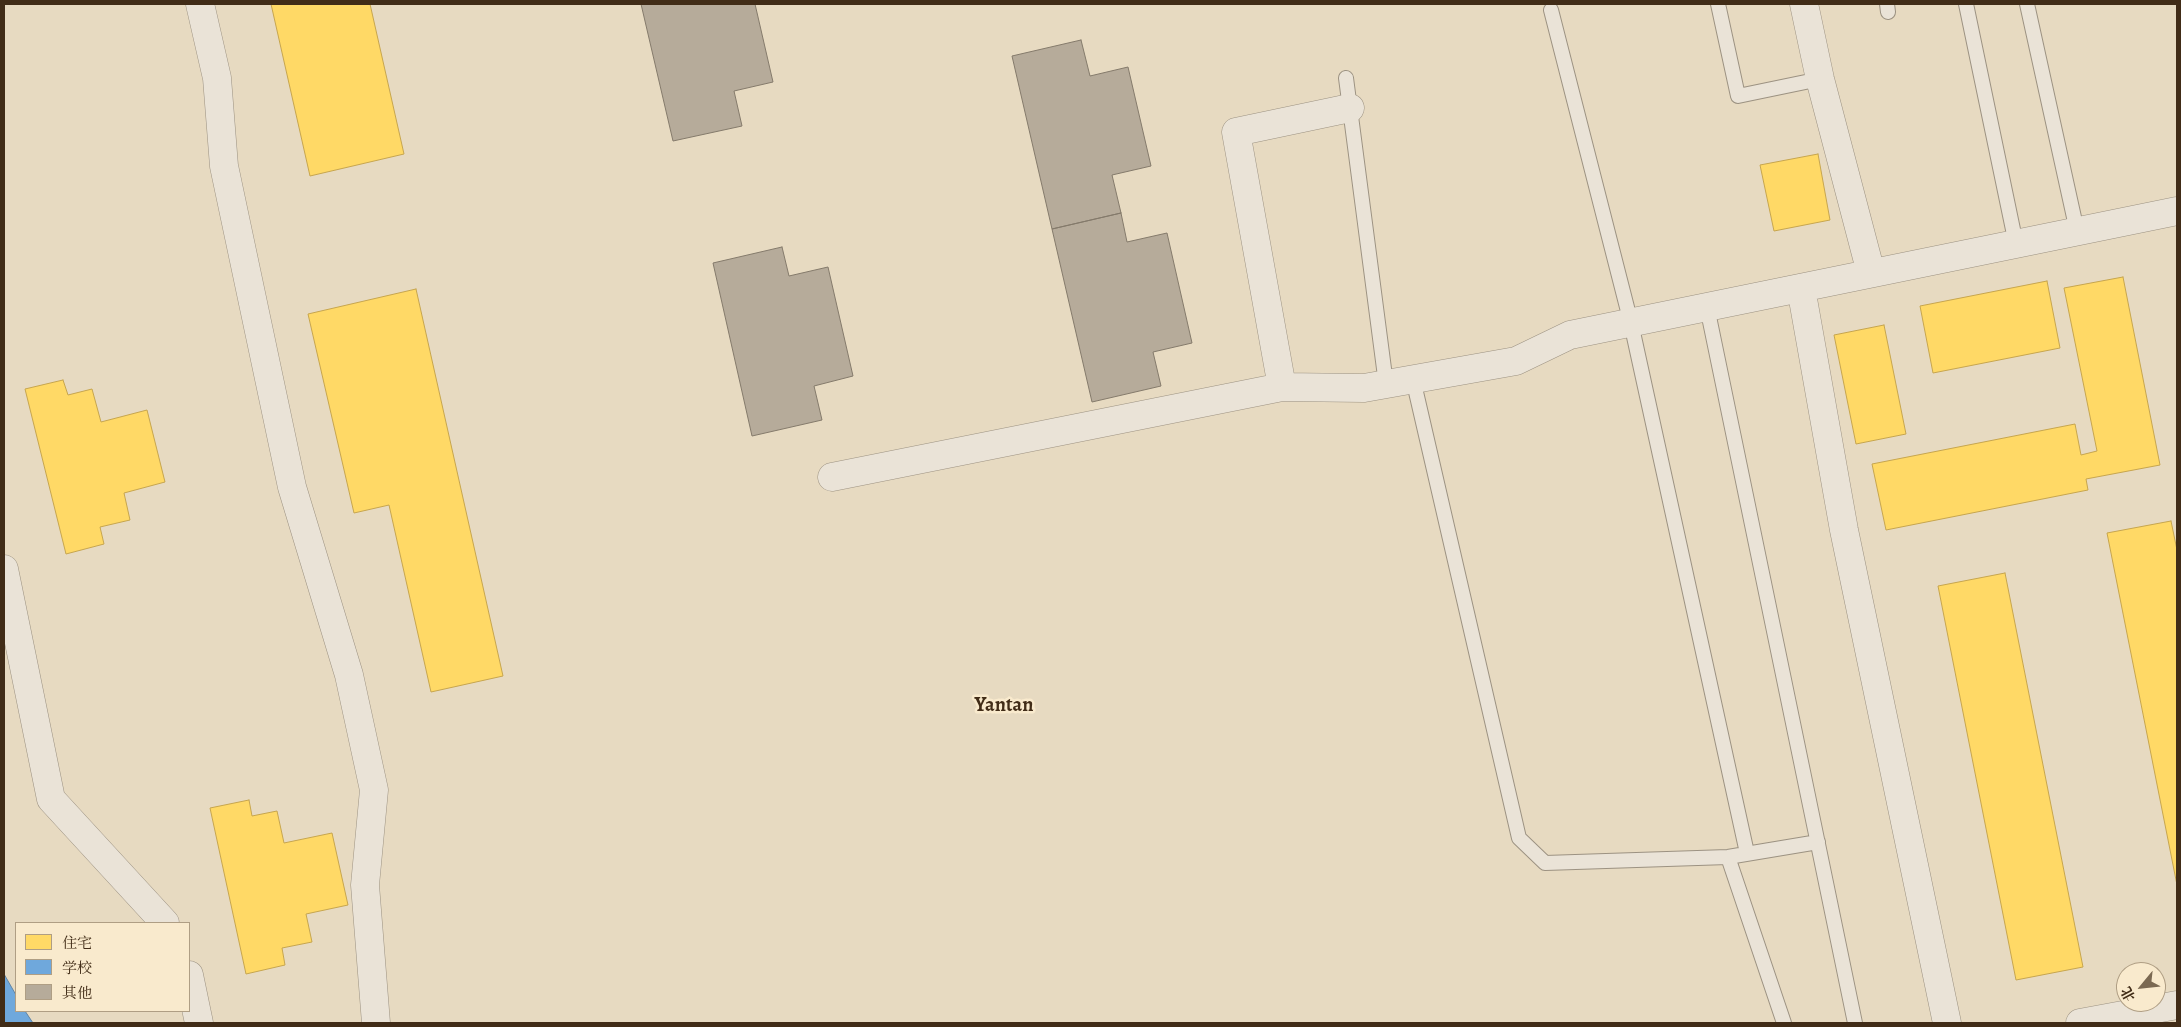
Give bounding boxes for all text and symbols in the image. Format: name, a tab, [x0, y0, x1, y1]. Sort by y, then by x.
district label: Yantan	[974, 694, 1034, 718]
legend	[15, 922, 190, 1012]
text: 住宅	[62, 933, 92, 953]
text: 学校	[62, 958, 92, 978]
north arrow	[2116, 962, 2166, 1012]
text: 其他	[62, 983, 92, 1003]
text: 北	[2117, 983, 2140, 1004]

